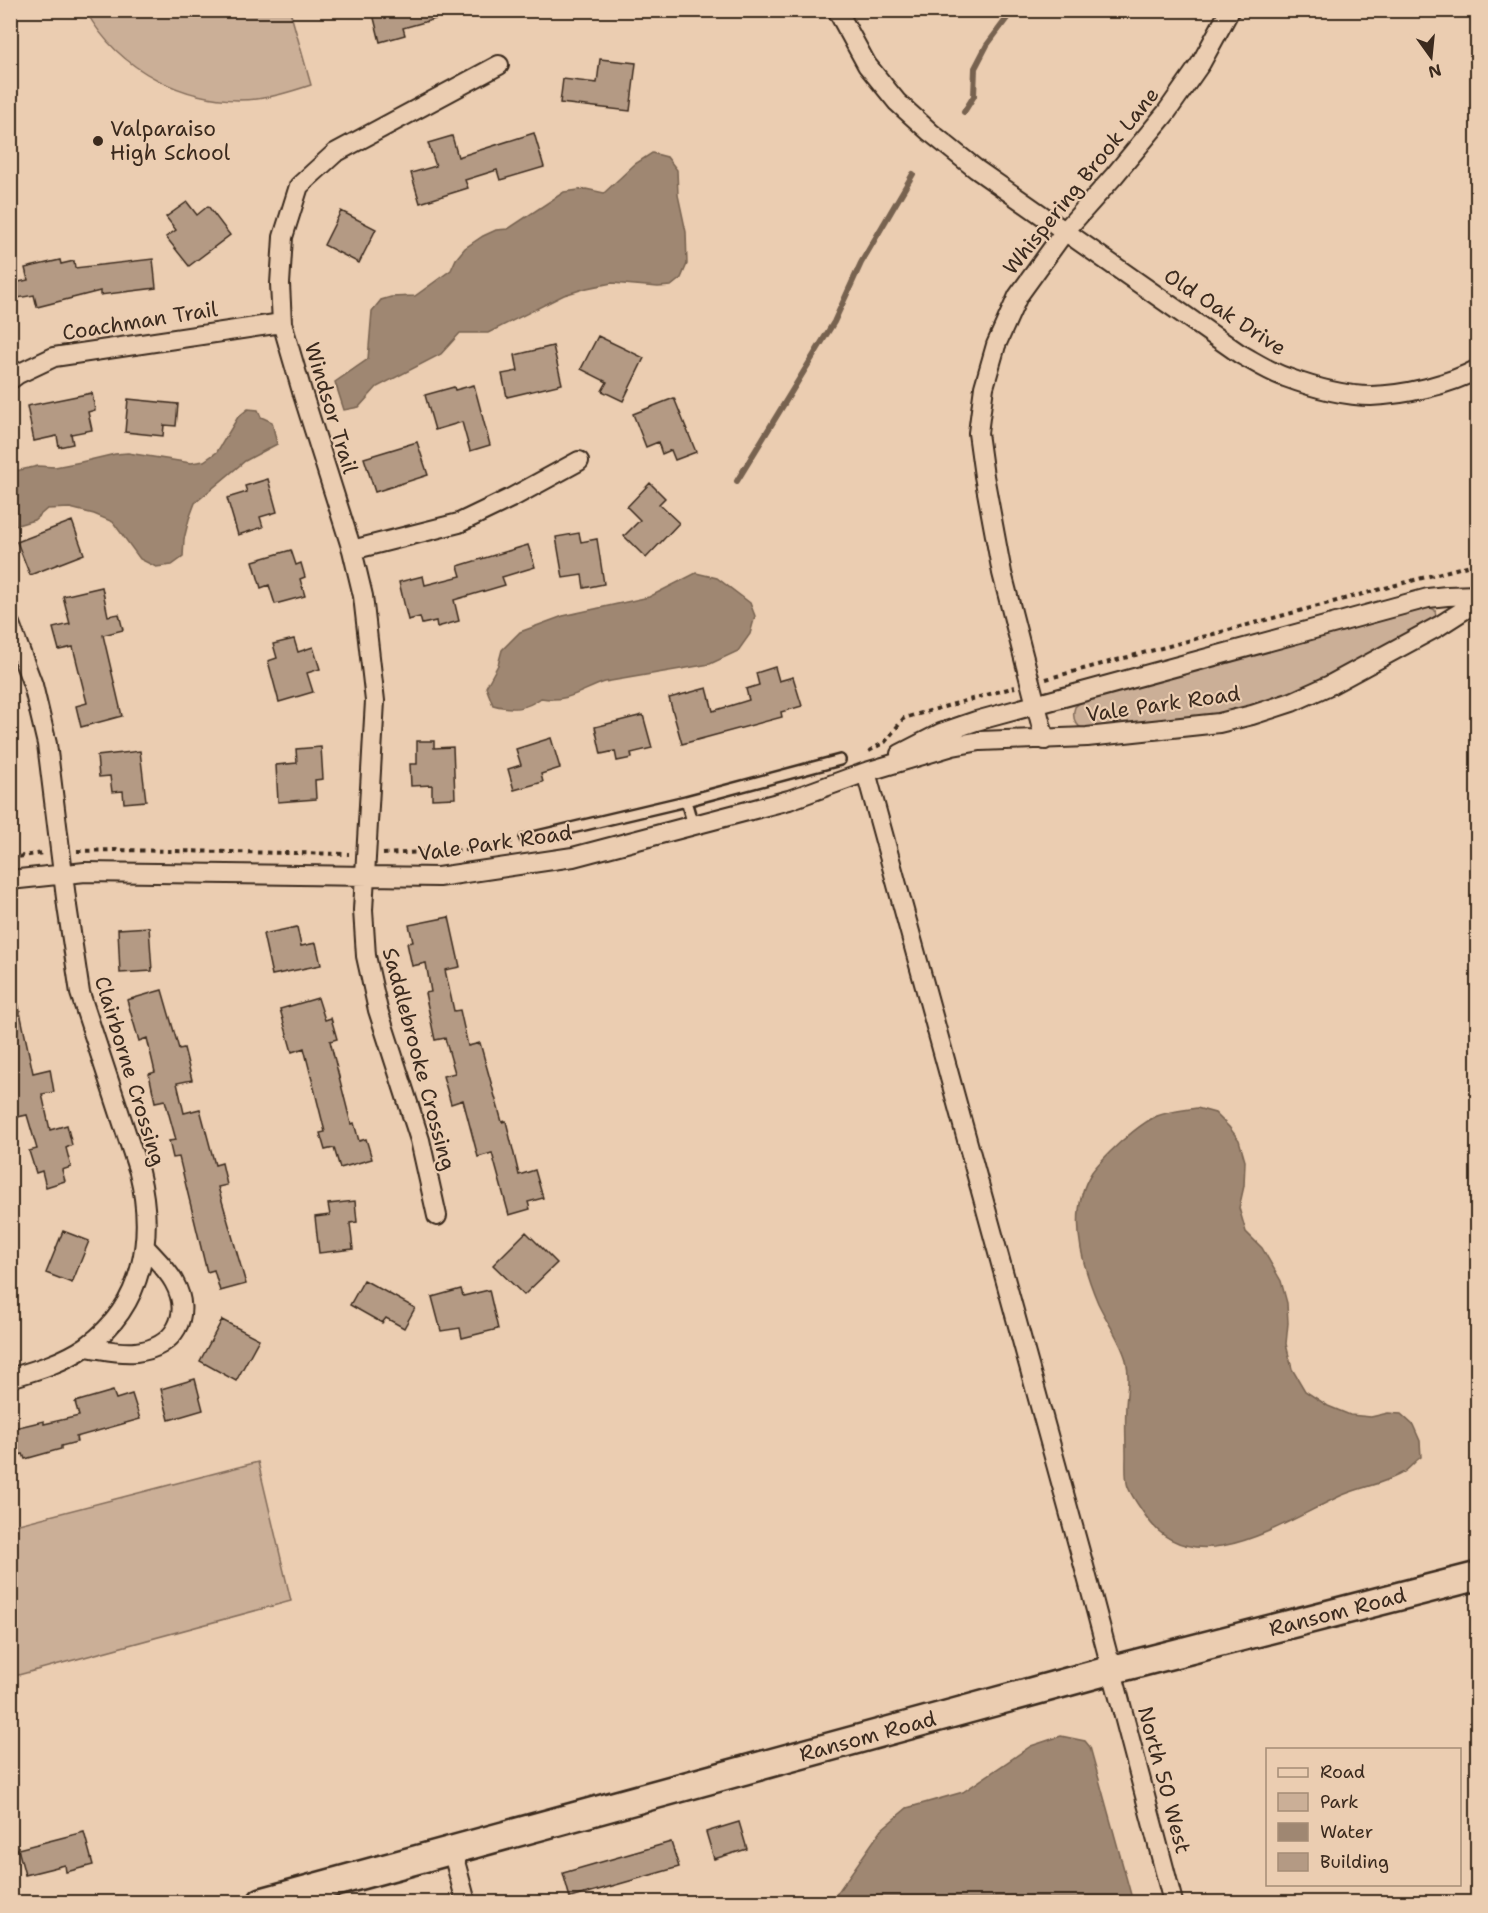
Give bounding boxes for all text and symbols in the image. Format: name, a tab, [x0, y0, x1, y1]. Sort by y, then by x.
north arrow	[1401, 27, 1461, 87]
text: N	[1426, 59, 1444, 83]
street label: Whispering Brook Lane	[997, 81, 1165, 281]
place label: Valparaiso High School	[110, 115, 231, 167]
marker: Valparaiso High School	[91, 134, 105, 148]
street label: Old Oak Drive	[1158, 262, 1292, 362]
street label: Coachman Trail	[60, 295, 220, 347]
street label: Windsor Trail	[298, 339, 364, 478]
street label: Vale Park Road	[1084, 679, 1242, 729]
street label: Vale Park Road	[416, 818, 574, 868]
street label: Saddlebrooke Crossing	[376, 944, 462, 1174]
street label: Clairborne Crossing	[88, 973, 172, 1169]
street label: Ransom Road	[1266, 1581, 1409, 1643]
street label: North 50 West	[1131, 1703, 1197, 1857]
street label: Ransom Road	[796, 1704, 939, 1769]
legend	[1266, 1748, 1461, 1886]
text: Road	[1320, 1760, 1365, 1784]
text: Park	[1320, 1790, 1359, 1814]
text: Water	[1320, 1820, 1373, 1844]
text: Building	[1320, 1850, 1389, 1874]

